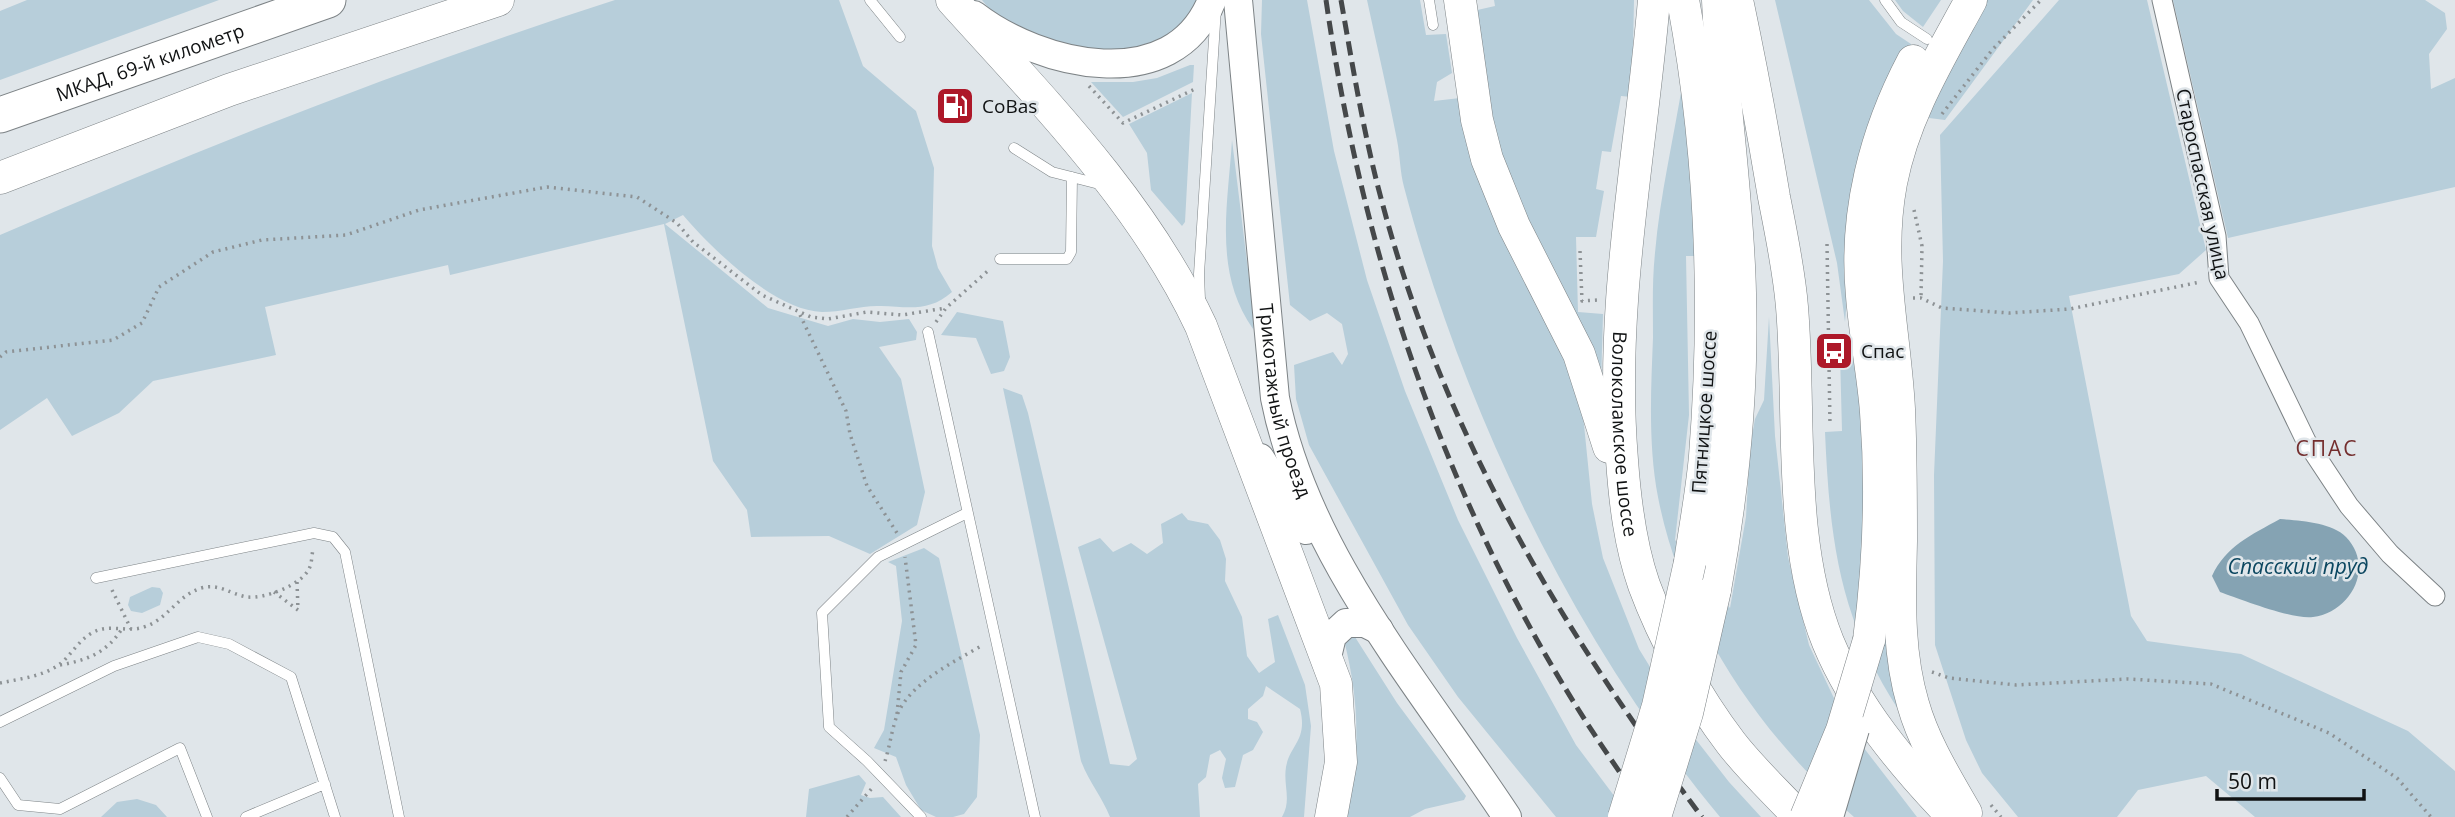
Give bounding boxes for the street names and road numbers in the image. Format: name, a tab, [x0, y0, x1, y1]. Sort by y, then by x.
street label: МКАД, 69-й километр	[52, 17, 248, 107]
street label: Староспасская улица	[2170, 86, 2236, 282]
street label: Трикотажный проезд	[1253, 302, 1318, 502]
street label: Пятницкое шоссе	[1685, 330, 1723, 494]
street label: Волоколамское шоссе	[1606, 331, 1644, 539]

